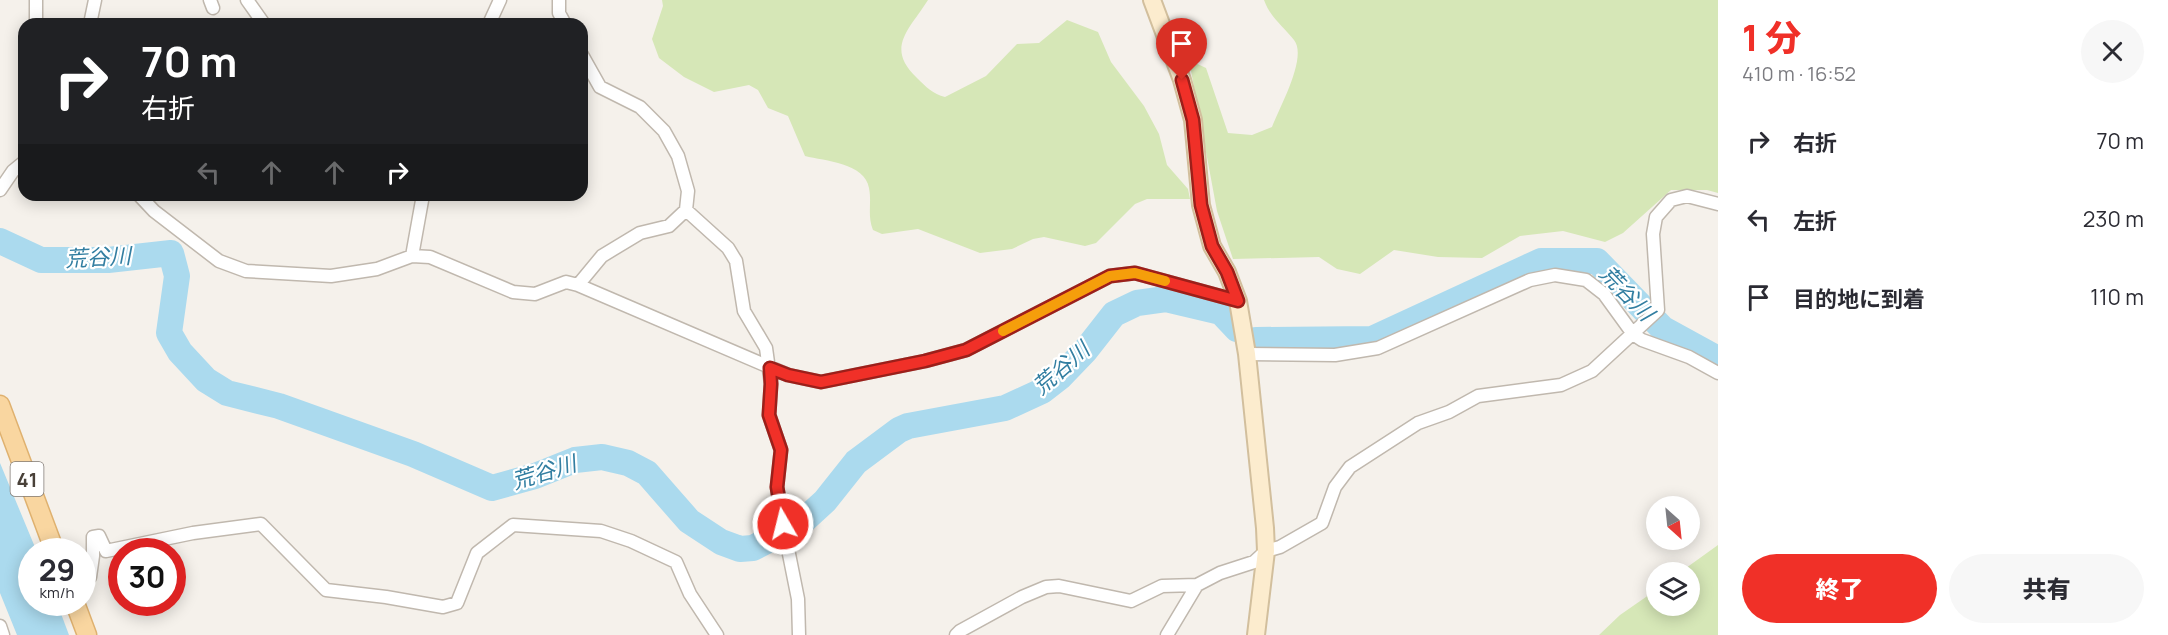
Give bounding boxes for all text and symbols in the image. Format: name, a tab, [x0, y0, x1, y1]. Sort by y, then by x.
text: 1 分	[1742, 13, 1802, 62]
pin	[1156, 18, 1207, 80]
button: close	[2081, 20, 2144, 83]
icon: arrive	[1165, 27, 1198, 60]
text: 70 m	[141, 32, 237, 90]
icon: right	[42, 42, 120, 120]
text: 410 m · 16:52	[1742, 60, 1856, 87]
text: 右折	[141, 89, 195, 126]
icon: right	[1742, 125, 1775, 158]
text: 70 m	[2096, 126, 2144, 156]
text: 右折	[1793, 128, 1837, 158]
icon: left	[192, 156, 225, 189]
icon: ahead	[255, 156, 288, 189]
icon: ahead	[318, 156, 351, 189]
icon: right	[381, 156, 414, 189]
icon: left	[1742, 203, 1775, 236]
text: 230 m	[2083, 204, 2144, 234]
text: 左折	[1793, 206, 1837, 236]
water label: 荒谷川	[64, 240, 134, 274]
water label: 荒谷川	[1593, 259, 1662, 329]
icon: arrive	[1742, 281, 1775, 314]
text: 110 m	[2090, 282, 2144, 312]
text: 目的地に到着	[1793, 284, 1925, 314]
water label: 荒谷川	[1026, 334, 1097, 401]
water label: 荒谷川	[508, 447, 582, 496]
road number: 41	[10, 462, 44, 496]
position arrow	[751, 492, 815, 556]
north arrow	[1646, 496, 1700, 550]
map controls	[1646, 496, 1700, 616]
speed limit sign: 30	[108, 538, 186, 616]
text: 29	[39, 549, 75, 590]
button: 終了	[1742, 554, 1937, 623]
button: 共有	[1949, 554, 2144, 623]
button: layers	[1646, 562, 1700, 616]
text: km/h	[40, 582, 74, 603]

